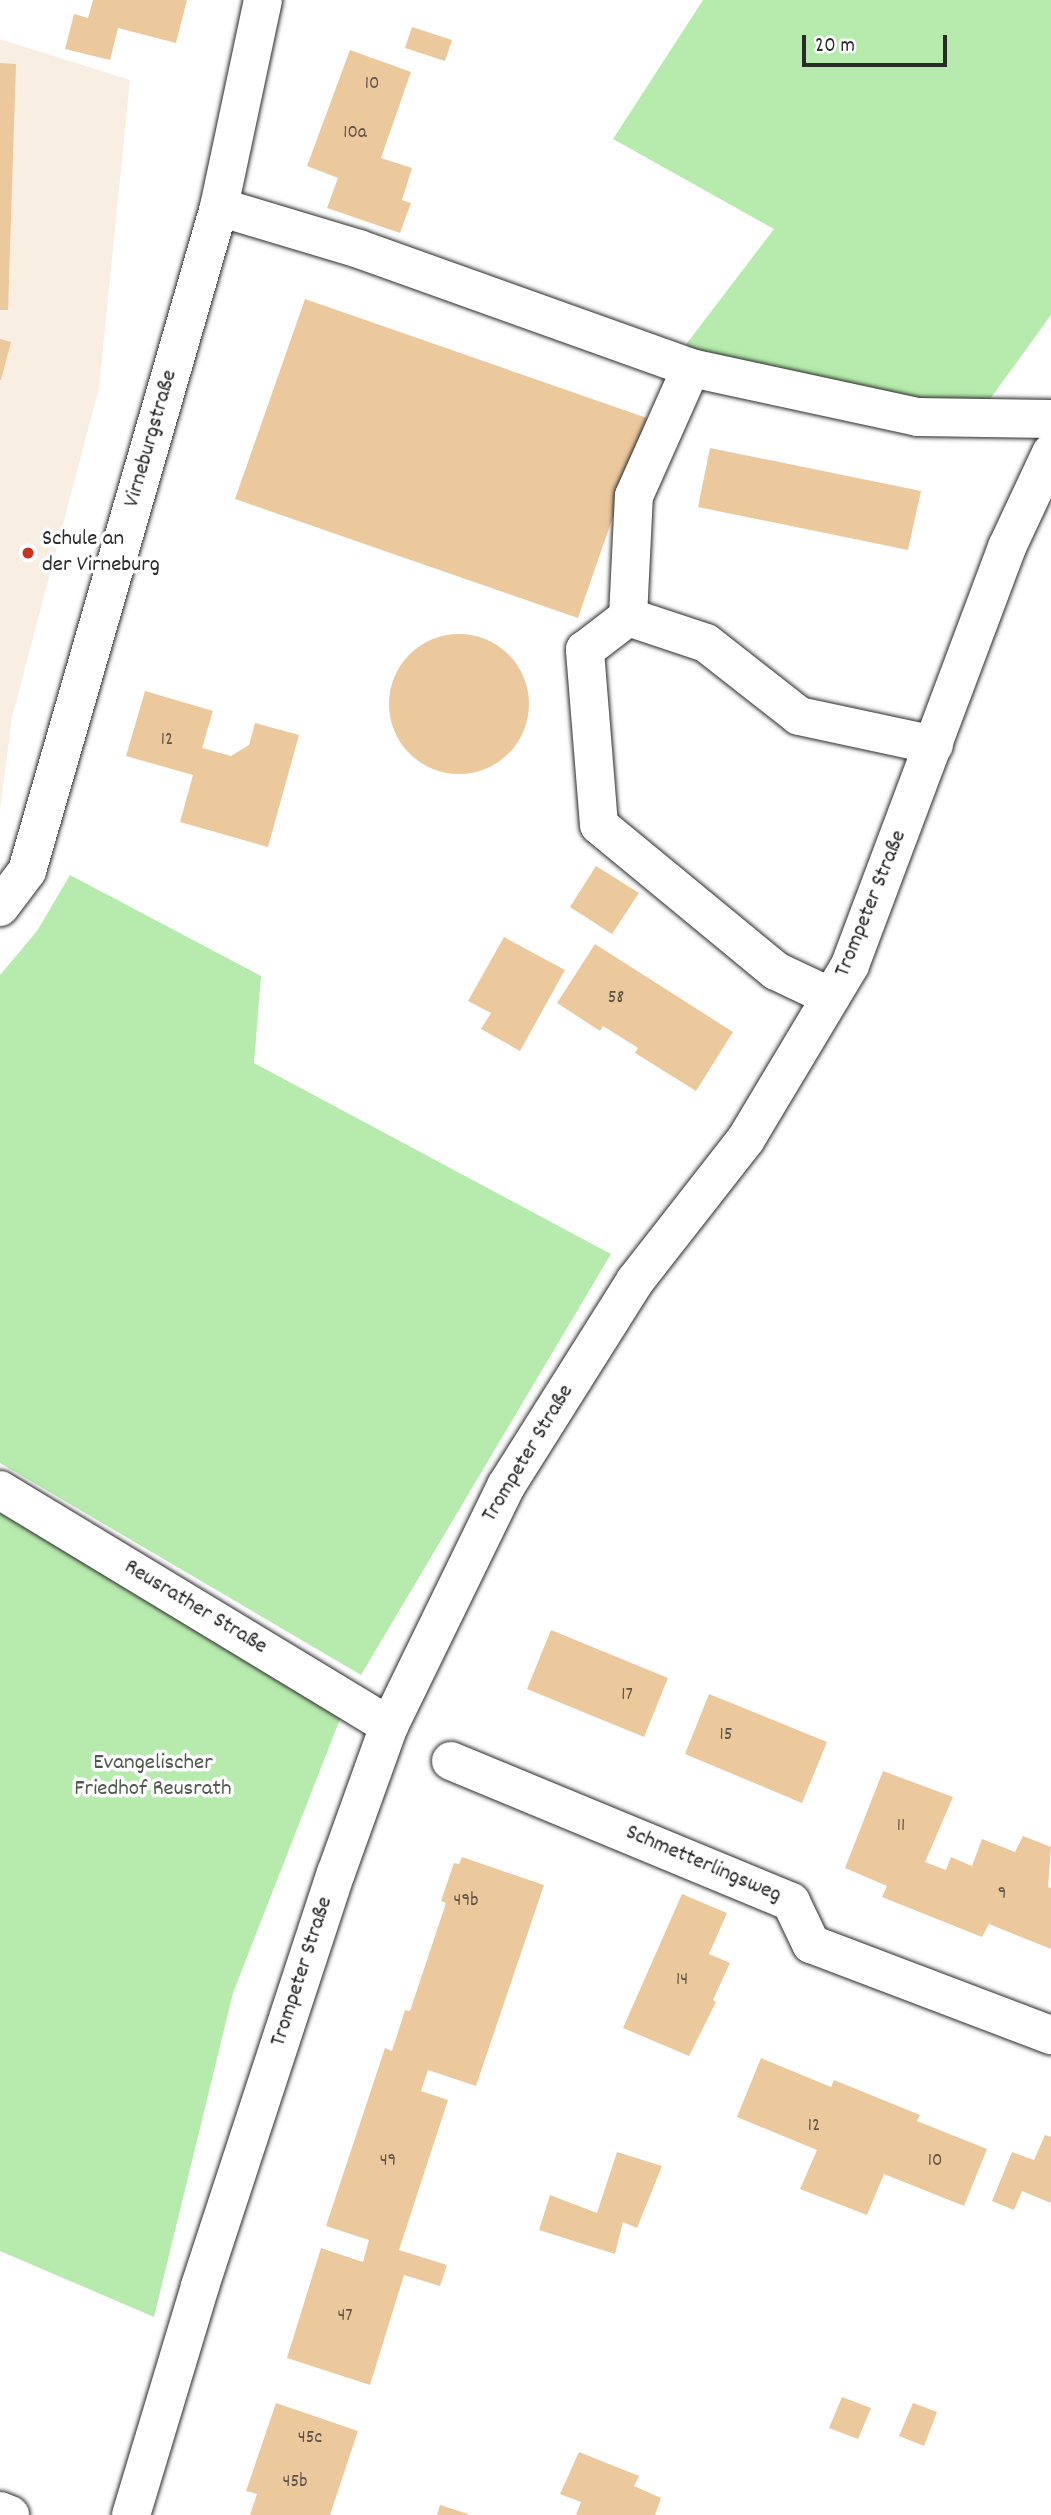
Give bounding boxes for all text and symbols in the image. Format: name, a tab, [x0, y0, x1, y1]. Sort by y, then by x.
scale bar	[806, 21, 951, 65]
text: 20 m	[815, 32, 855, 62]
house number: 10	[365, 74, 379, 96]
house number: 10a	[343, 123, 367, 145]
street label: Virneburgstraße	[119, 367, 185, 511]
place label: Schule an der Virneburg	[42, 526, 160, 580]
marker: Schule an der Virneburg	[20, 545, 36, 561]
house number: 12	[161, 730, 173, 752]
street label: Trompeter Straße	[830, 827, 914, 981]
house number: 58	[608, 988, 624, 1010]
street label: Trompeter Straße	[477, 1380, 581, 1528]
street label: Reusrather Straße	[118, 1554, 272, 1662]
house number: 17	[621, 1685, 633, 1707]
house number: 15	[720, 1725, 732, 1747]
park label: Evangelischer Friedhof Reusrath	[74, 1750, 232, 1804]
house number: 11	[897, 1816, 905, 1838]
street label: Schmetterlingsweg	[621, 1820, 785, 1910]
house number: 9	[998, 1884, 1006, 1906]
house number: 49b	[454, 1891, 478, 1913]
street label: Trompeter Straße	[266, 1894, 340, 2050]
house number: 14	[676, 1970, 688, 1992]
house number: 12	[808, 2116, 820, 2138]
house number: 49	[380, 2151, 396, 2173]
house number: 10	[928, 2151, 942, 2173]
house number: 47	[337, 2306, 353, 2328]
house number: 45c	[298, 2428, 322, 2450]
house number: 45b	[283, 2472, 307, 2494]

